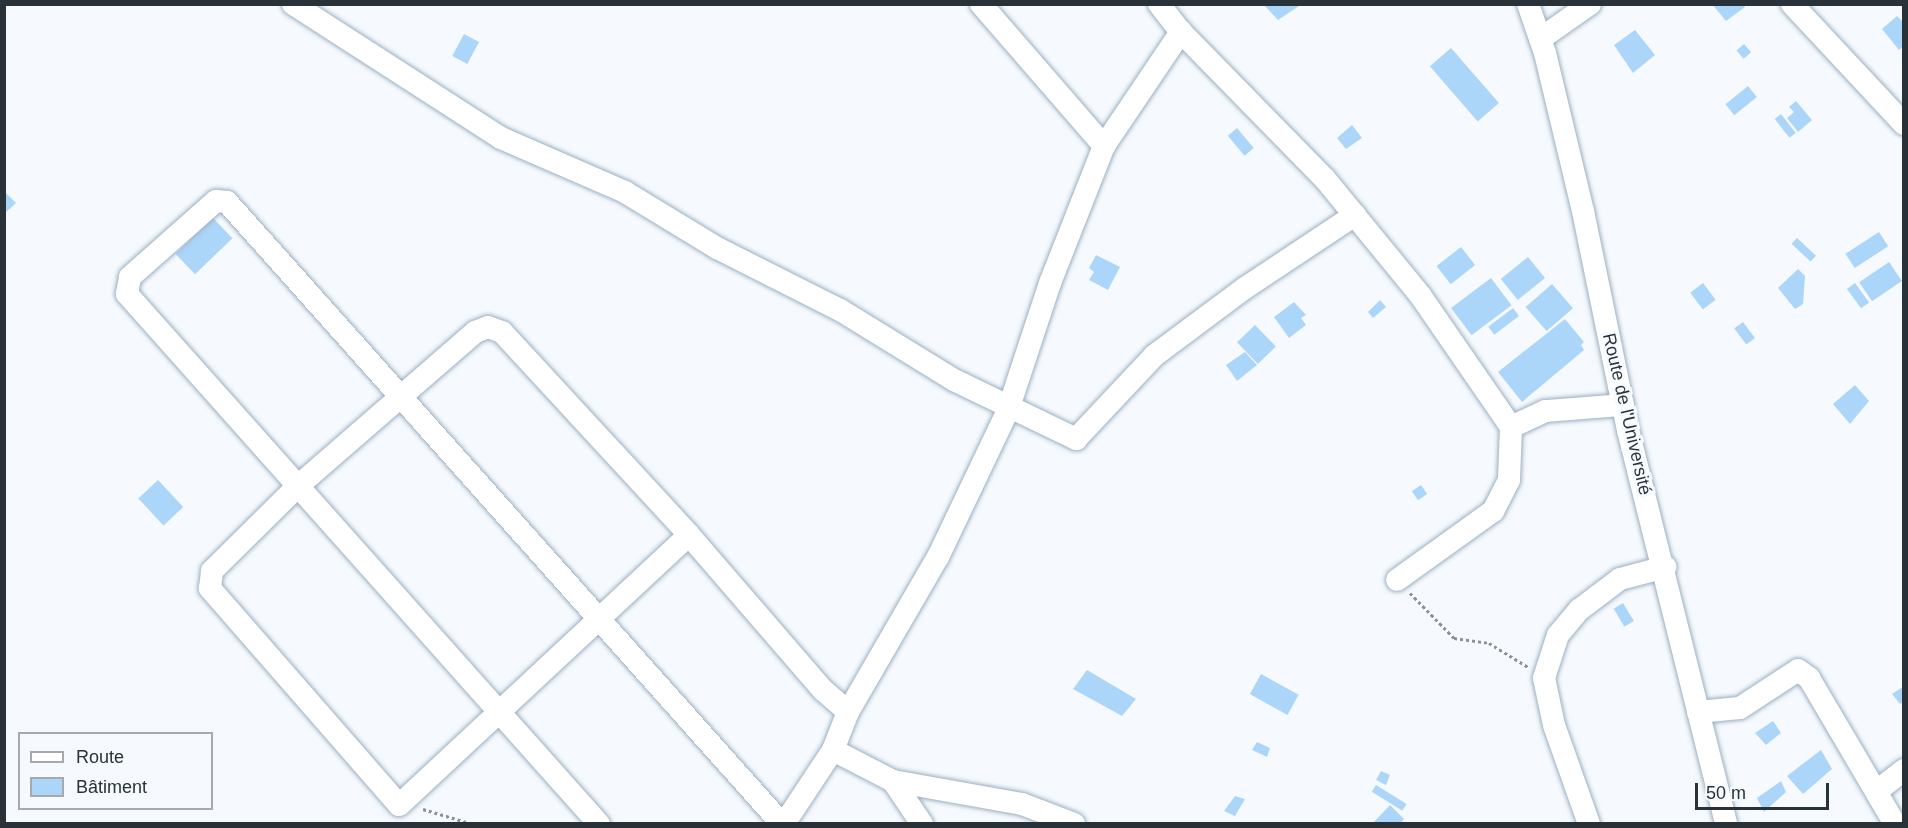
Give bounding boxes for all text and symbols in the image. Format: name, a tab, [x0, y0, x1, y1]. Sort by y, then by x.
street label: Route de l'Université	[1598, 331, 1656, 497]
legend	[18, 732, 213, 810]
text: Route	[76, 747, 124, 767]
scale bar	[1698, 771, 1832, 809]
text: Bâtiment	[76, 777, 147, 797]
text: 50 m	[1706, 783, 1746, 803]

